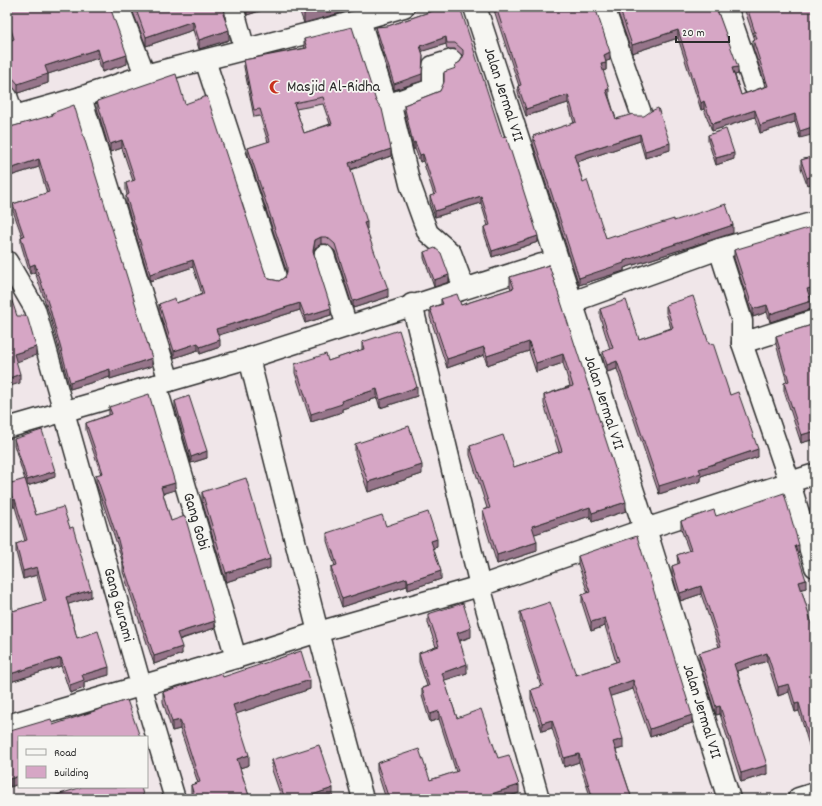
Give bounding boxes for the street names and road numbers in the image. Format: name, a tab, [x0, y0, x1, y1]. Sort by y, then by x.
street label: Jalan Jermal VII	[477, 44, 530, 145]
street label: Jalan Jermal VII	[578, 352, 630, 453]
street label: Gang Gobi	[177, 490, 215, 553]
street label: Gang Gurami	[97, 565, 140, 645]
street label: Jalan Jermal VII	[676, 661, 727, 762]

